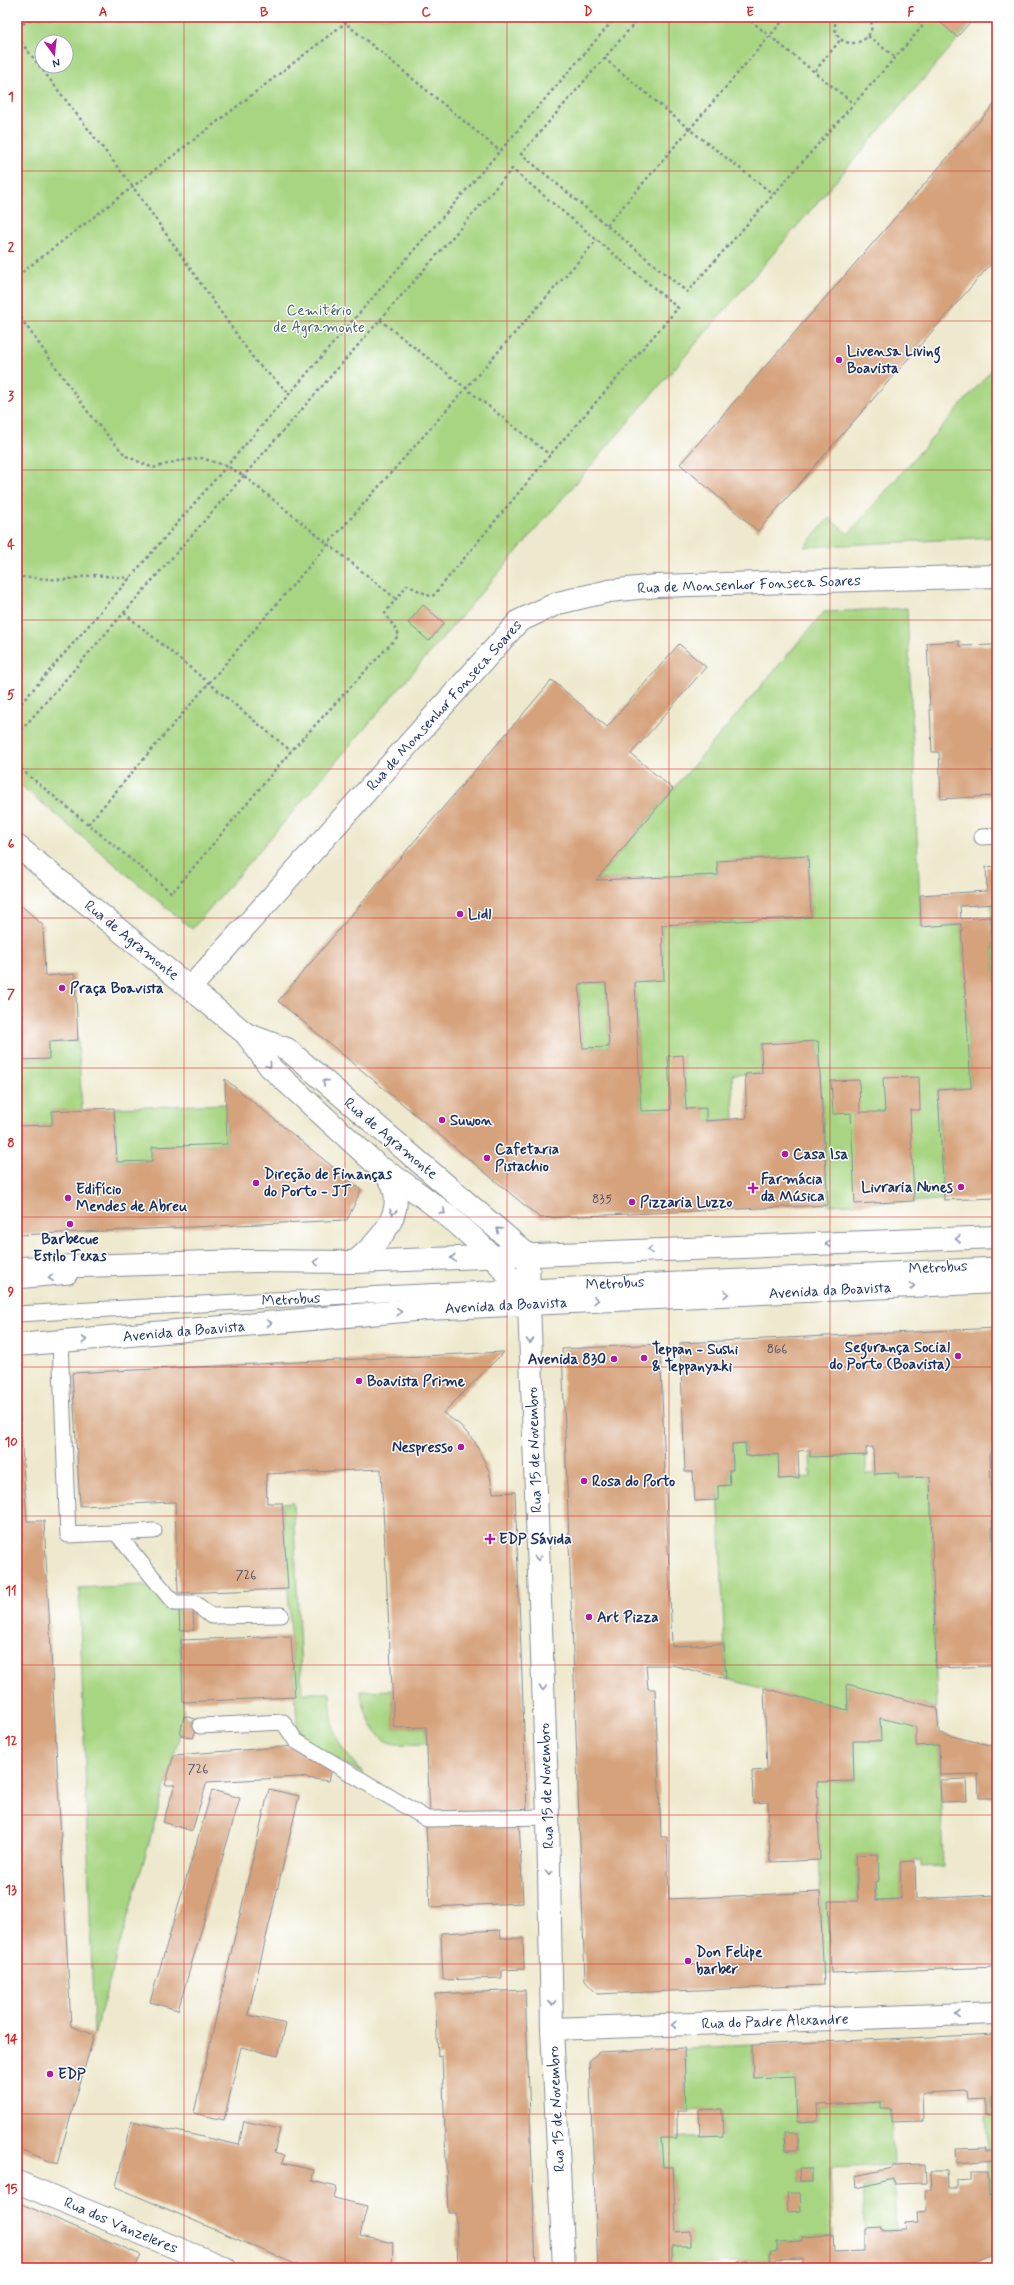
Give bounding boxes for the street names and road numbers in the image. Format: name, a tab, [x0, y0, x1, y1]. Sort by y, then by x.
street label: Rua de Monsenhor Fonseca Soares	[637, 571, 861, 599]
street label: Rua de Monsenhor Fonseca Soares	[362, 616, 527, 795]
street label: Rua de Agramonte	[80, 896, 183, 985]
street label: Rua de Agramonte	[339, 1094, 442, 1184]
street label: Metrobus	[908, 1256, 968, 1280]
street label: Metrobus	[585, 1272, 645, 1296]
street label: Avenida da Boavista	[768, 1278, 892, 1304]
street label: Metrobus	[261, 1288, 321, 1312]
street label: Avenida da Boavista	[444, 1293, 568, 1319]
street label: Avenida da Boavista	[122, 1317, 246, 1347]
street label: Rua 15 de Novembro	[523, 1387, 547, 1513]
street label: Rua 15 de Novembro	[535, 1723, 559, 1849]
street label: Rua do Padre Alexandre	[701, 2009, 849, 2035]
street label: Rua 15 de Novembro	[544, 2045, 570, 2172]
street label: Rua dos Vanzeleres	[61, 2193, 181, 2259]

